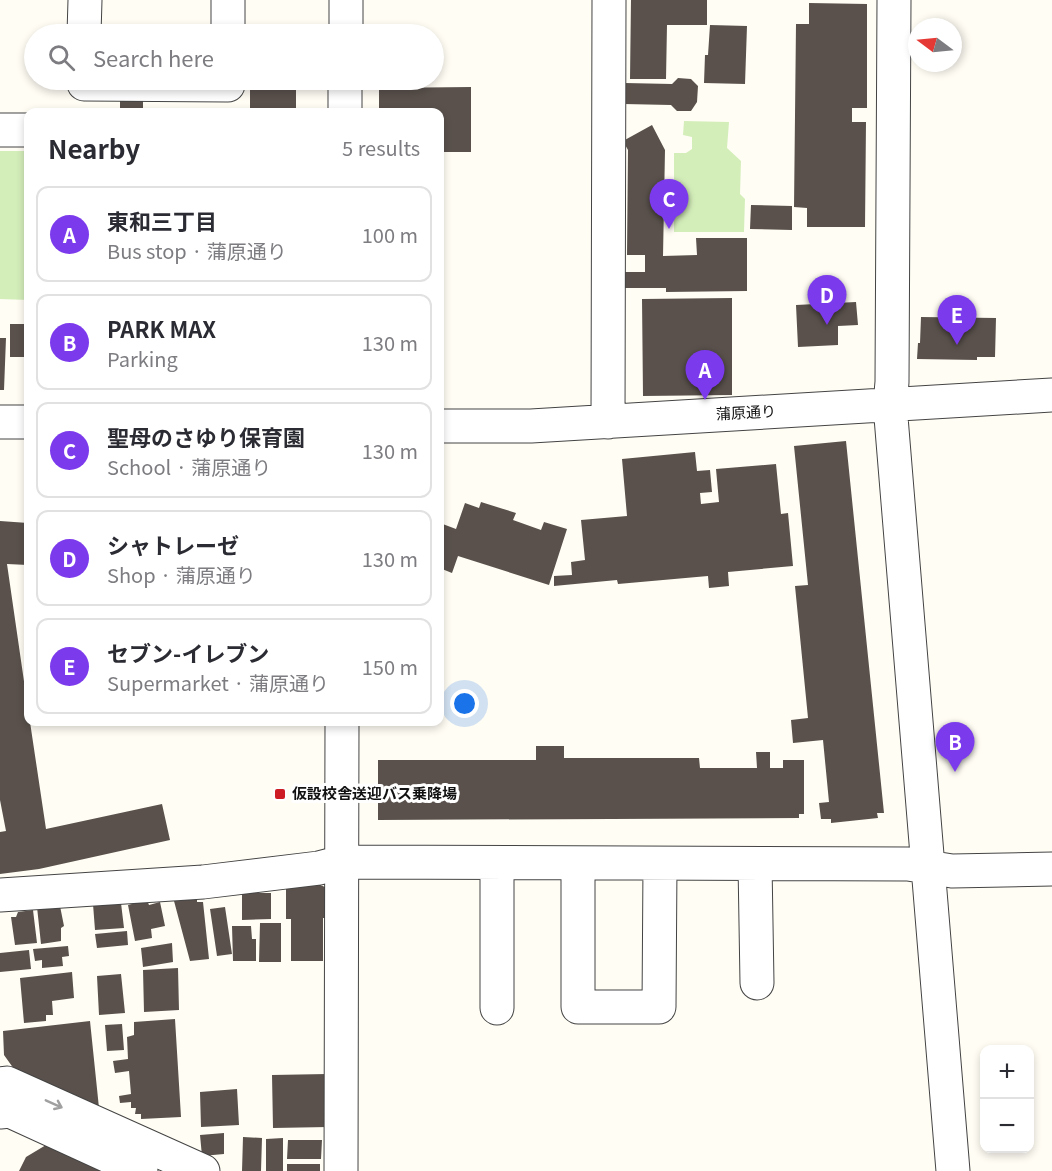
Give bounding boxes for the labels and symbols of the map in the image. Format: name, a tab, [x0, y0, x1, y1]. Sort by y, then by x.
north arrow	[908, 18, 962, 72]
pin: C	[650, 180, 688, 229]
pin: D	[808, 276, 846, 325]
pin: E	[938, 296, 976, 345]
pin: A	[686, 350, 724, 400]
street label: 蒲原通り	[715, 399, 776, 424]
your location	[450, 689, 479, 718]
pin: B	[936, 722, 974, 772]
place label: 仮設校舎送迎バス乗降場	[292, 782, 457, 803]
marker: 仮設校舎送迎バス乗降場	[273, 787, 287, 801]
one-way arrow	[44, 1099, 63, 1110]

